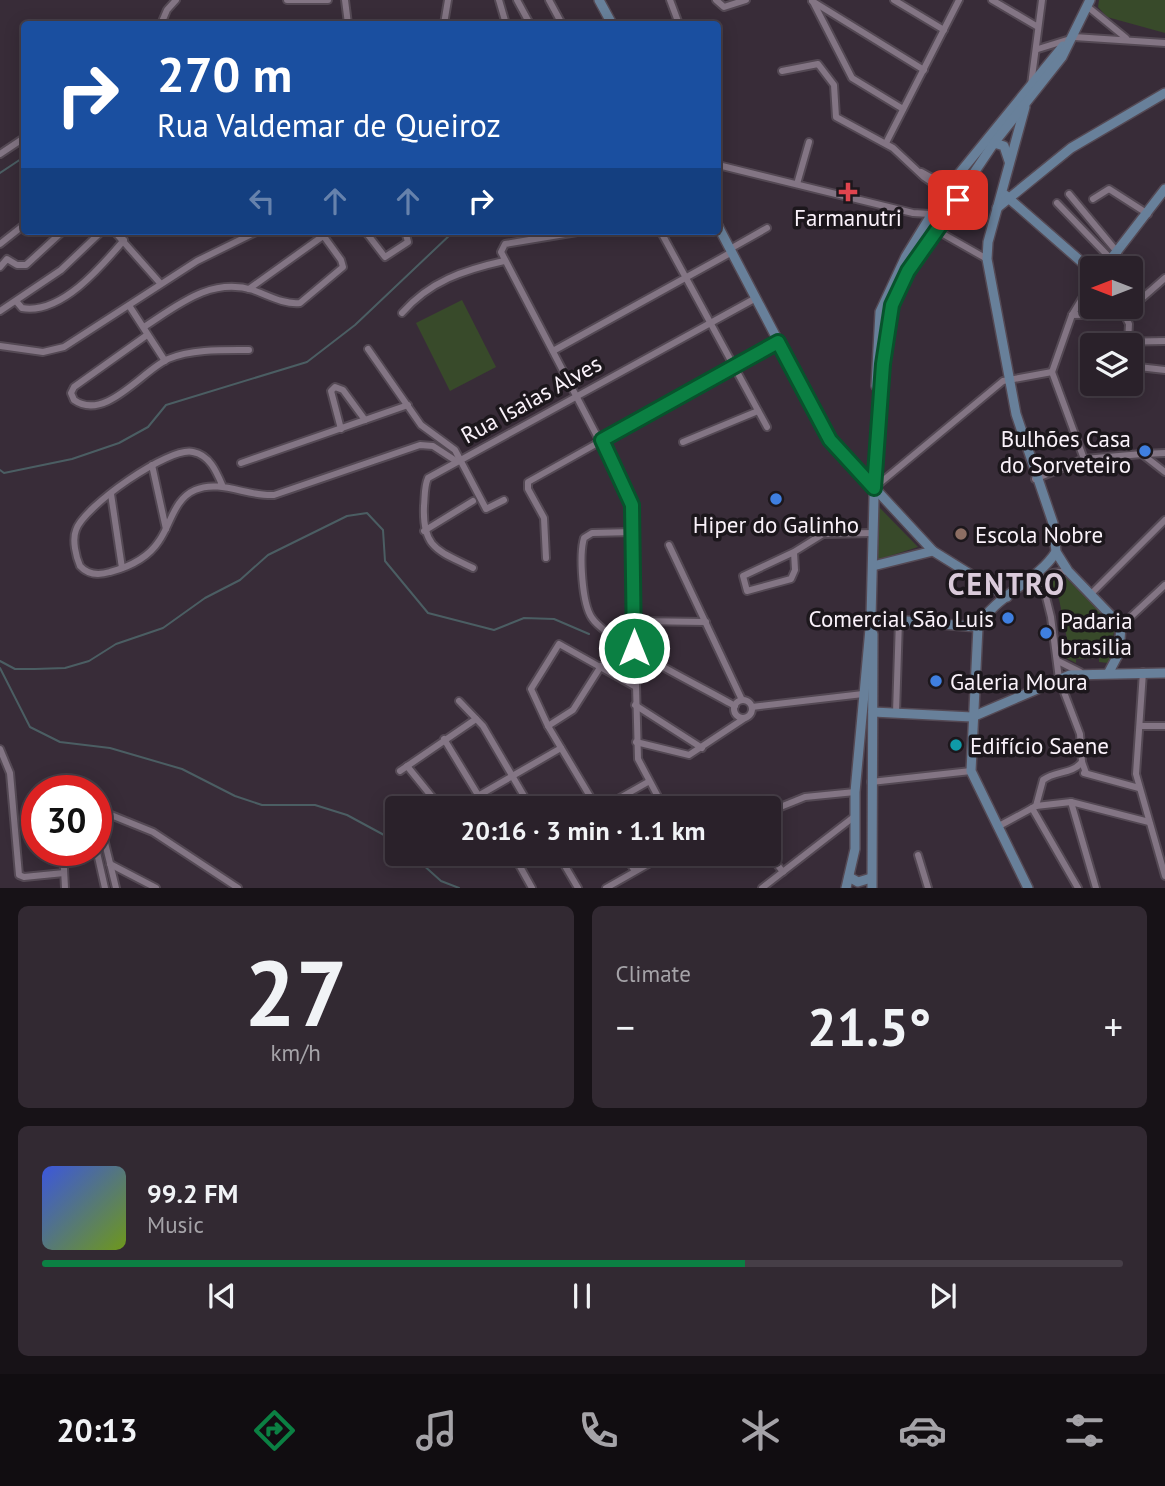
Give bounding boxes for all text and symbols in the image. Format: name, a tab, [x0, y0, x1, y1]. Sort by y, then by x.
text: 270 m	[157, 42, 292, 106]
icon: right	[42, 49, 133, 140]
text: Rua Valdemar de Queiroz	[157, 104, 501, 146]
pin	[928, 170, 988, 230]
icon: arrive	[939, 181, 977, 219]
icon: left	[243, 182, 281, 220]
icon: ahead	[316, 182, 354, 220]
icon: ahead	[389, 182, 427, 220]
icon: right	[462, 182, 500, 220]
marker: Farmanutri	[840, 184, 856, 200]
place label: Farmanutri	[794, 203, 902, 232]
north arrow	[1080, 256, 1143, 318]
map controls	[1080, 256, 1143, 396]
button: layers	[1080, 333, 1143, 396]
street label: Rua Isaias Alves	[456, 348, 606, 450]
place label: Bulhões Casa do Sorveteiro	[1000, 424, 1131, 479]
marker: Bulhões Casa do Sorveteiro	[1137, 443, 1153, 459]
marker: Hiper do Galinho	[768, 491, 784, 507]
place label: Hiper do Galinho	[693, 510, 859, 539]
place label: Escola Nobre	[975, 520, 1103, 549]
marker: Escola Nobre	[953, 526, 969, 542]
district label: CENTRO	[948, 564, 1066, 603]
place label: Comercial São Luis	[809, 604, 994, 633]
place label: Padaria brasilia	[1060, 606, 1133, 661]
marker: Comercial São Luis	[1000, 610, 1016, 626]
position arrow	[597, 611, 671, 685]
marker: Padaria brasilia	[1038, 625, 1054, 641]
place label: Galeria Moura	[950, 667, 1088, 696]
marker: Galeria Moura	[928, 673, 944, 689]
place label: Edifício Saene	[970, 731, 1109, 760]
marker: Edifício Saene	[948, 737, 964, 753]
speed limit sign: 30	[21, 775, 112, 866]
text: 20:16 · 3 min · 1.1 km	[461, 814, 706, 847]
text: 27	[244, 933, 347, 1051]
text: Climate	[616, 959, 691, 988]
text: 21.5°	[807, 993, 931, 1060]
text: −	[616, 1002, 635, 1051]
text: +	[1104, 1002, 1123, 1051]
text: km/h	[271, 1038, 321, 1067]
text: 99.2 FM	[147, 1177, 238, 1210]
text: Music	[147, 1210, 204, 1239]
icon: previous	[203, 1277, 241, 1315]
icon: pause	[563, 1277, 601, 1315]
icon: next	[924, 1277, 962, 1315]
icon: directions	[250, 1406, 299, 1455]
icon: music	[412, 1406, 461, 1455]
icon: phone	[574, 1406, 623, 1455]
icon: climate	[736, 1406, 785, 1455]
icon: car	[898, 1406, 947, 1455]
icon: filters	[1060, 1406, 1109, 1455]
text: 20:13	[56, 1409, 138, 1451]

